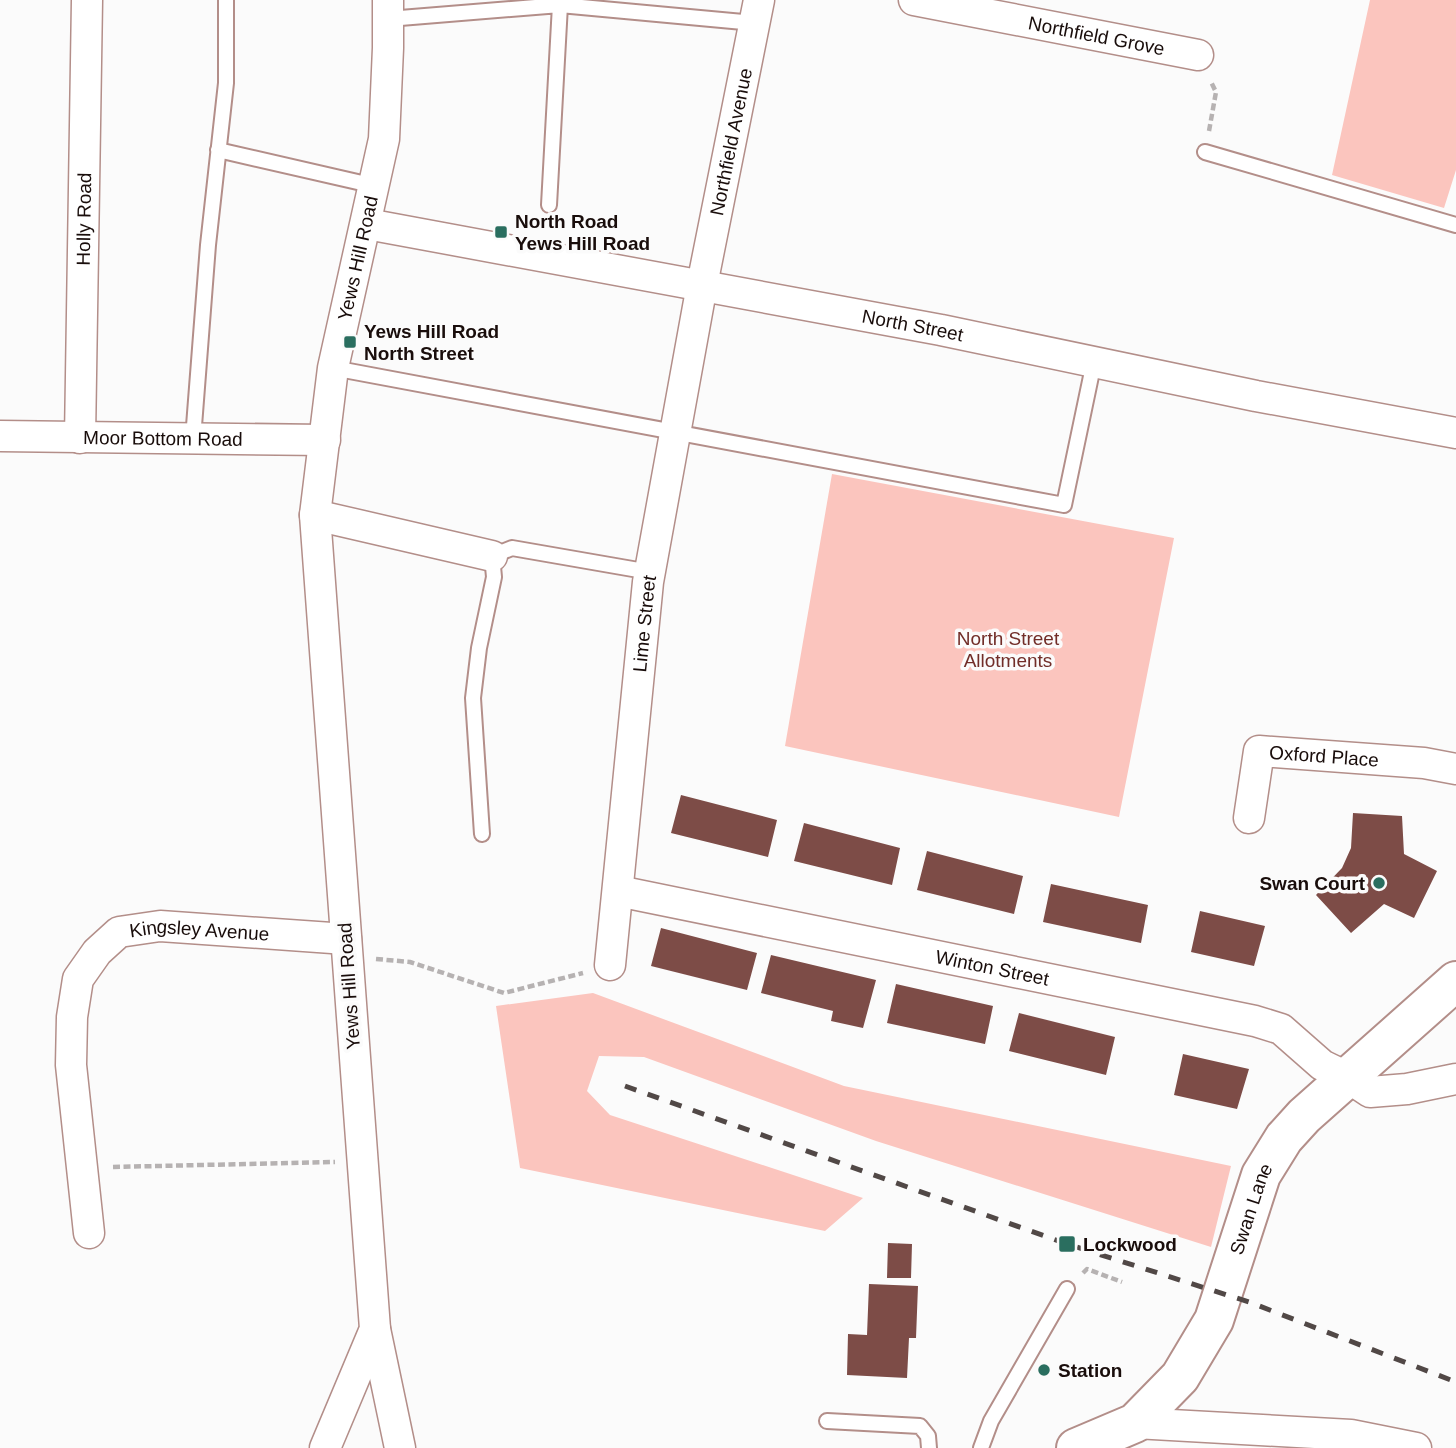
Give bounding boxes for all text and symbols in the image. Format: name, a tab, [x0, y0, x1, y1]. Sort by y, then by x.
street label: Northfield Grove	[1027, 12, 1167, 59]
street label: Northfield Avenue	[706, 66, 756, 217]
street label: Holly Road	[72, 172, 95, 266]
street label: Yews Hill Road	[333, 194, 382, 322]
place label: North Road Yews Hill Road	[515, 211, 650, 254]
marker: North Road Yews Hill Road	[493, 224, 509, 240]
street label: North Street	[860, 305, 966, 345]
place label: Yews Hill Road North Street	[364, 321, 499, 364]
marker: Yews Hill Road North Street	[342, 334, 358, 350]
street label: Moor Bottom Road	[83, 427, 243, 449]
street label: Lime Street	[629, 573, 660, 673]
park label: North Street Allotments	[957, 628, 1060, 671]
street label: Oxford Place	[1269, 741, 1380, 770]
place label: Swan Court	[1259, 873, 1366, 894]
marker: Swan Court	[1371, 875, 1387, 891]
street label: Kingsley Avenue	[128, 915, 270, 944]
street label: Yews Hill Road	[334, 922, 364, 1050]
street label: Winton Street	[934, 946, 1052, 989]
street label: Swan Lane	[1225, 1159, 1276, 1257]
marker: Lockwood	[1057, 1234, 1077, 1254]
place label: Lockwood	[1083, 1234, 1177, 1255]
place label: Station	[1058, 1360, 1122, 1381]
marker: Station	[1036, 1362, 1052, 1378]

